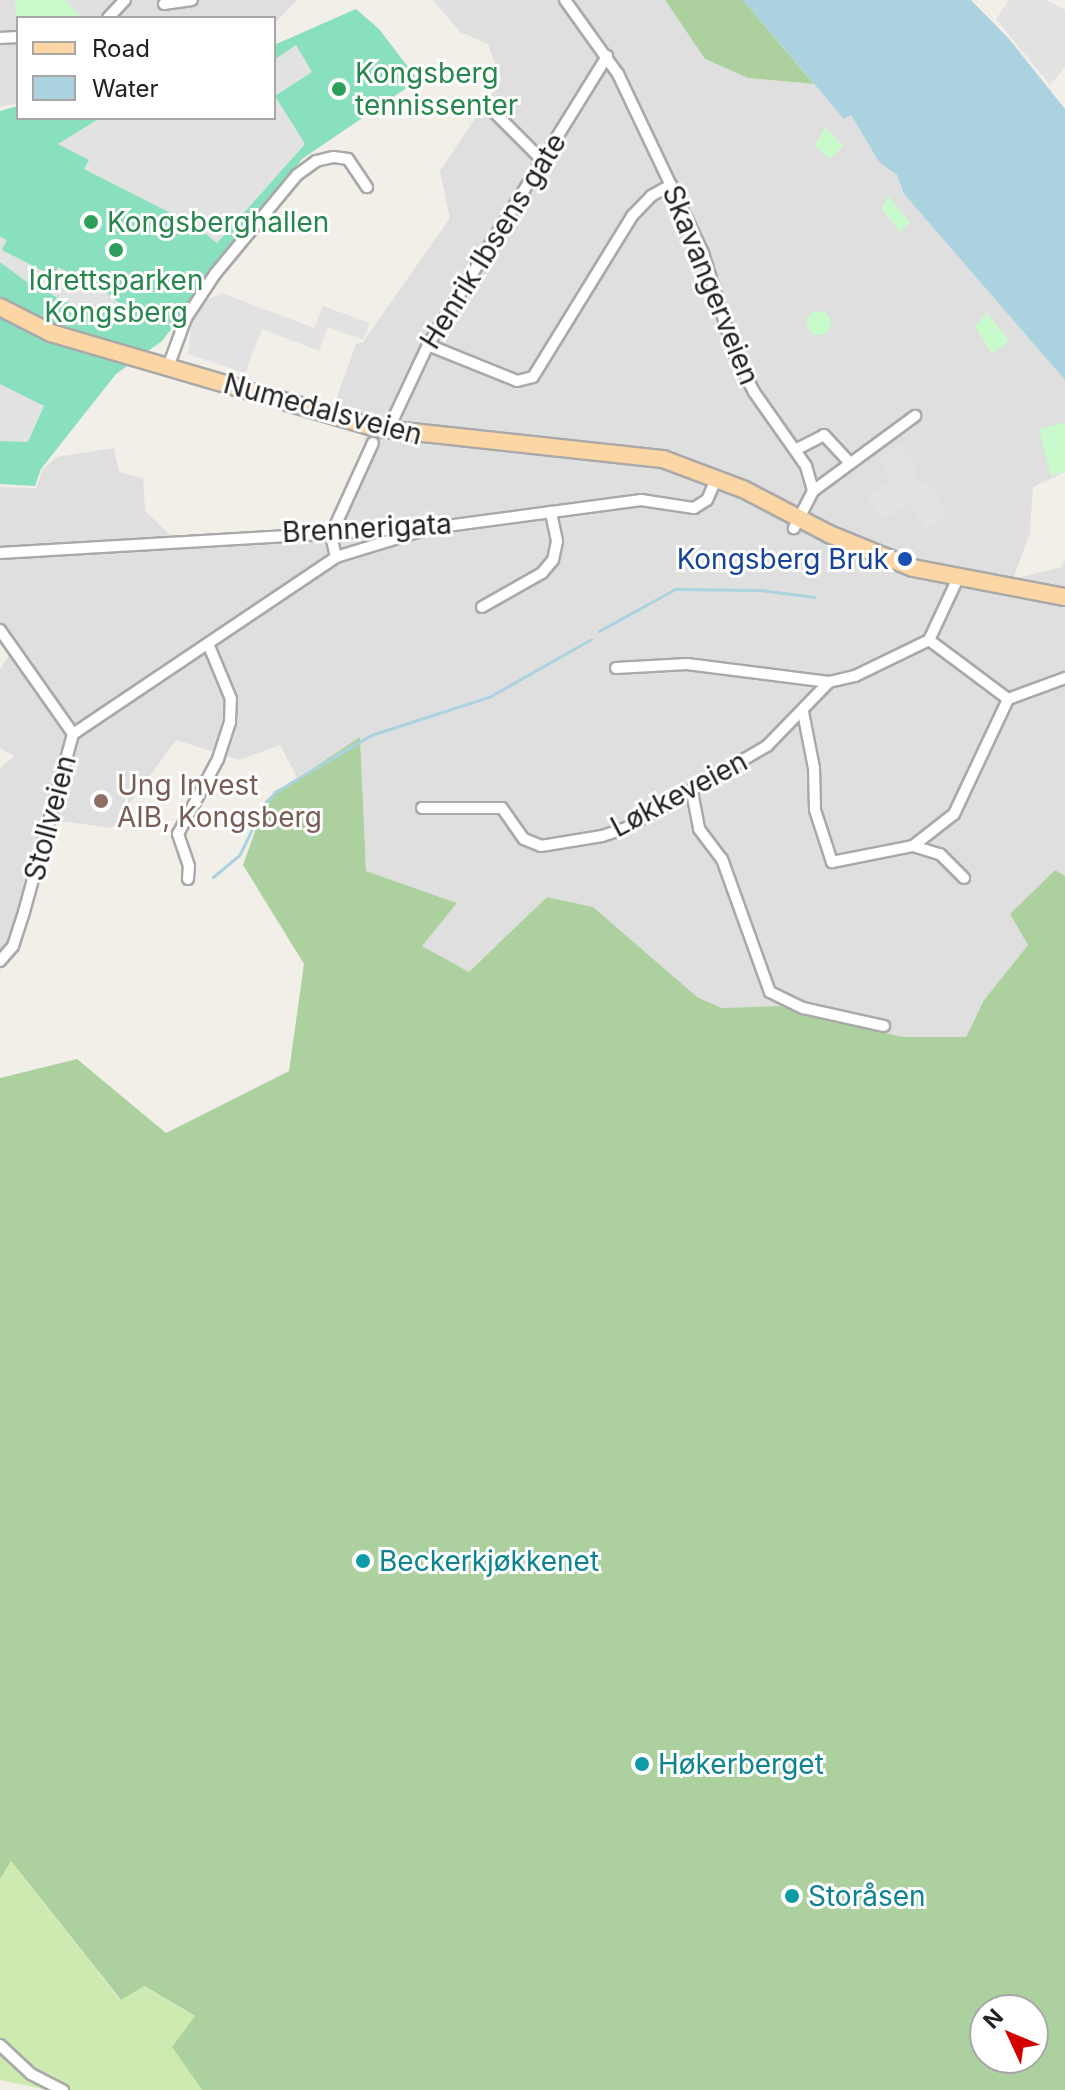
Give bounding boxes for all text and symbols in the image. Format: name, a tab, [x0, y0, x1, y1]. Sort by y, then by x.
legend	[16, 16, 276, 120]
text: Road	[92, 34, 150, 63]
place label: Kongsberg tennissenter	[355, 56, 518, 122]
text: Water	[92, 74, 159, 103]
marker: Kongsberg tennissenter	[330, 80, 348, 98]
street label: Henrik Ibsens gate	[413, 127, 573, 355]
street label: Skavangerveien	[656, 180, 766, 390]
place label: Kongsberghallen	[107, 205, 329, 239]
marker: Kongsberghallen	[82, 213, 100, 231]
marker: Idrettsparken Kongsberg	[107, 241, 125, 259]
place label: Idrettsparken Kongsberg	[29, 263, 203, 329]
street label: Numedalsveien	[220, 366, 426, 452]
street label: Brennerigata	[281, 507, 453, 549]
place label: Kongsberg Bruk	[677, 542, 889, 576]
marker: Kongsberg Bruk	[896, 550, 914, 568]
street label: Løkkeveien	[605, 744, 753, 844]
street label: Stollveien	[17, 752, 83, 884]
place label: Ung Invest AIB, Kongsberg	[117, 768, 322, 834]
marker: Ung Invest AIB, Kongsberg	[92, 792, 110, 810]
place label: Beckerkjøkkenet	[379, 1544, 599, 1578]
marker: Beckerkjøkkenet	[354, 1552, 372, 1570]
place label: Høkerberget	[658, 1747, 824, 1781]
marker: Høkerberget	[633, 1755, 651, 1773]
place label: Storåsen	[808, 1879, 926, 1913]
marker: Storåsen	[783, 1887, 801, 1905]
north arrow	[969, 1994, 1049, 2074]
text: N	[978, 2004, 1008, 2034]

